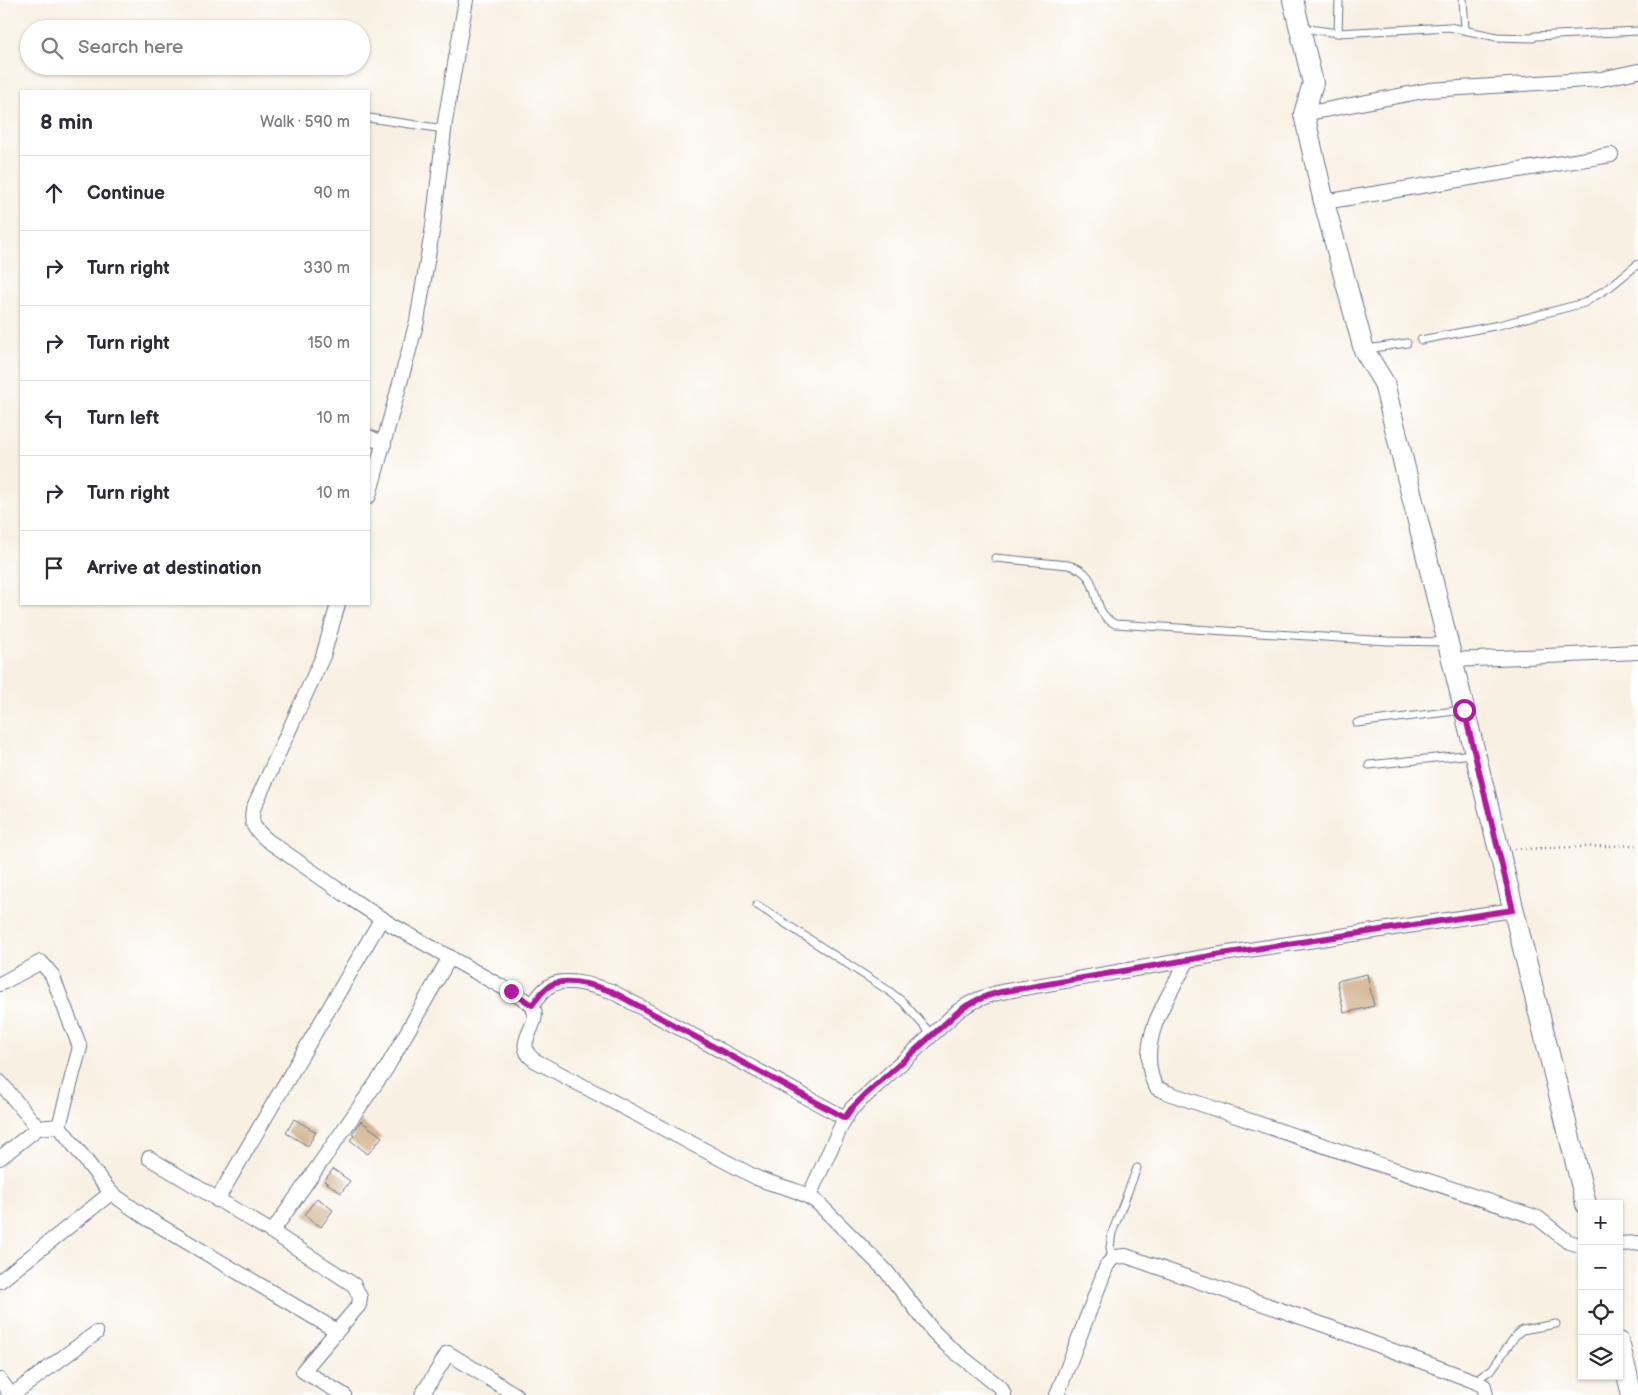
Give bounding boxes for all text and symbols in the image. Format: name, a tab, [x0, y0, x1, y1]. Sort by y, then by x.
search box	[20, 20, 370, 75]
icon: search	[38, 34, 66, 62]
text: Search here	[78, 36, 183, 59]
text: 8 min	[40, 110, 93, 135]
text: Walk · 590 m	[260, 113, 350, 132]
icon: ahead	[40, 179, 68, 207]
text: Continue	[87, 182, 165, 205]
text: 90 m	[314, 184, 350, 203]
icon: right	[40, 254, 68, 282]
text: Turn right	[87, 257, 170, 280]
text: 330 m	[303, 259, 350, 278]
icon: right	[40, 329, 68, 357]
text: Turn right	[87, 332, 170, 355]
text: 150 m	[308, 334, 350, 353]
icon: left	[40, 404, 68, 432]
text: Turn left	[87, 407, 159, 430]
text: 10 m	[317, 409, 350, 428]
icon: right	[40, 479, 68, 507]
text: Turn right	[87, 482, 170, 505]
text: 10 m	[317, 484, 350, 503]
icon: arrive	[40, 554, 68, 582]
text: Arrive at destination	[87, 557, 262, 580]
route start	[1453, 699, 1476, 722]
route end	[500, 980, 523, 1003]
map controls	[1578, 1200, 1623, 1380]
button: +	[1578, 1200, 1623, 1245]
button: −	[1578, 1245, 1623, 1290]
button: locate	[1578, 1290, 1623, 1335]
button: layers	[1578, 1335, 1623, 1380]

